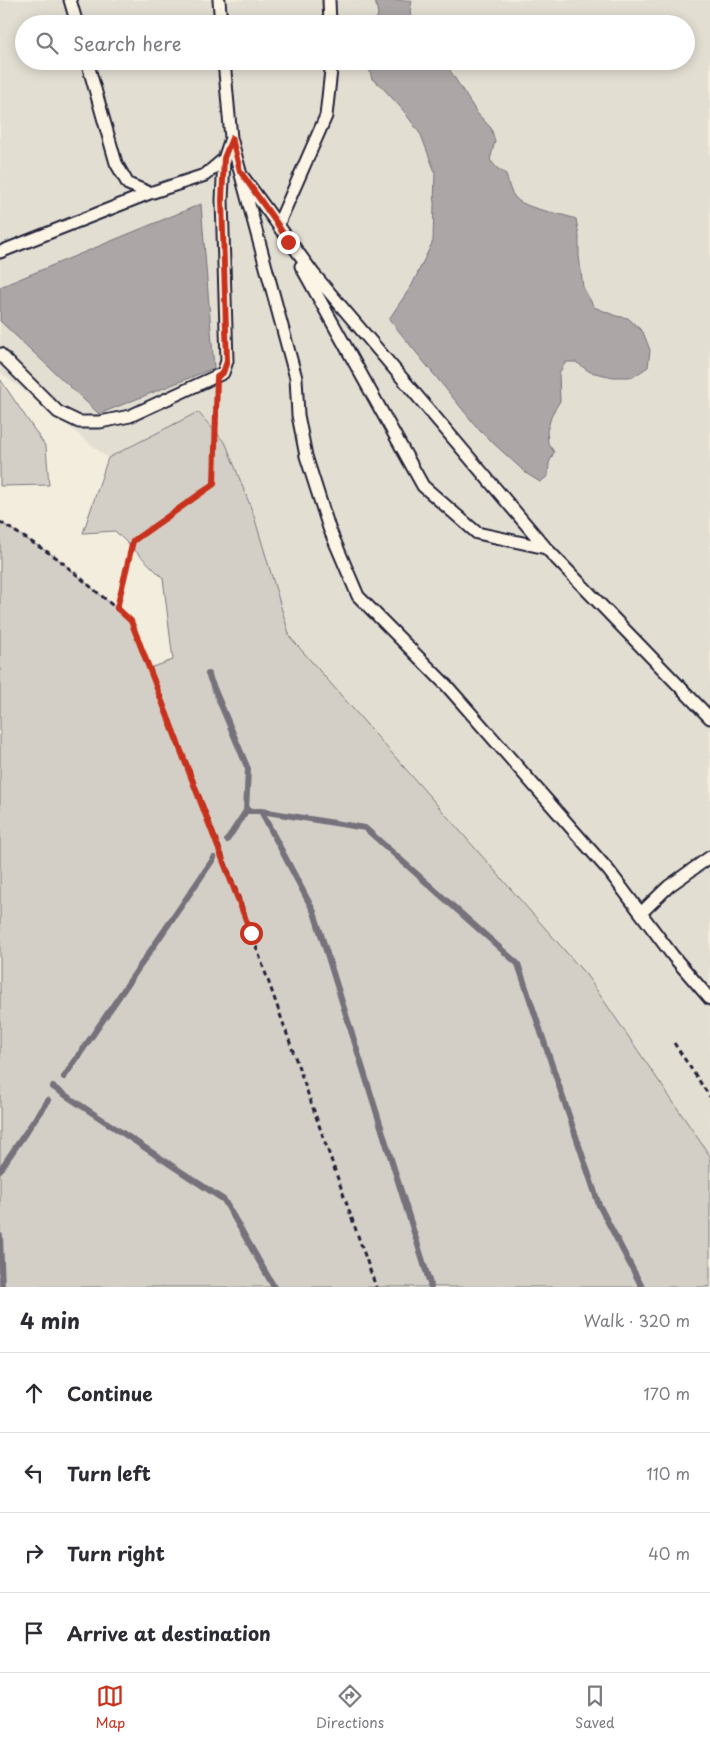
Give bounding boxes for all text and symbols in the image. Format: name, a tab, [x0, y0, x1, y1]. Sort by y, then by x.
search box	[15, 15, 695, 70]
icon: search	[33, 29, 61, 57]
text: Search here	[73, 29, 182, 57]
route end	[277, 231, 300, 254]
route start	[240, 922, 263, 945]
text: 4 min	[20, 1304, 80, 1336]
text: Walk · 320 m	[584, 1308, 690, 1332]
icon: ahead	[20, 1379, 48, 1407]
text: Continue	[67, 1379, 153, 1407]
text: 170 m	[644, 1381, 690, 1405]
icon: left	[20, 1459, 48, 1487]
text: Turn left	[67, 1459, 151, 1487]
text: 110 m	[647, 1461, 690, 1485]
icon: right	[20, 1539, 48, 1567]
text: Turn right	[67, 1539, 165, 1567]
text: 40 m	[648, 1541, 690, 1565]
icon: arrive	[20, 1619, 48, 1647]
text: Arrive at destination	[67, 1619, 271, 1647]
tab: Map	[95, 1682, 125, 1733]
tab: Directions	[316, 1682, 384, 1733]
tab: Saved	[575, 1682, 615, 1733]

